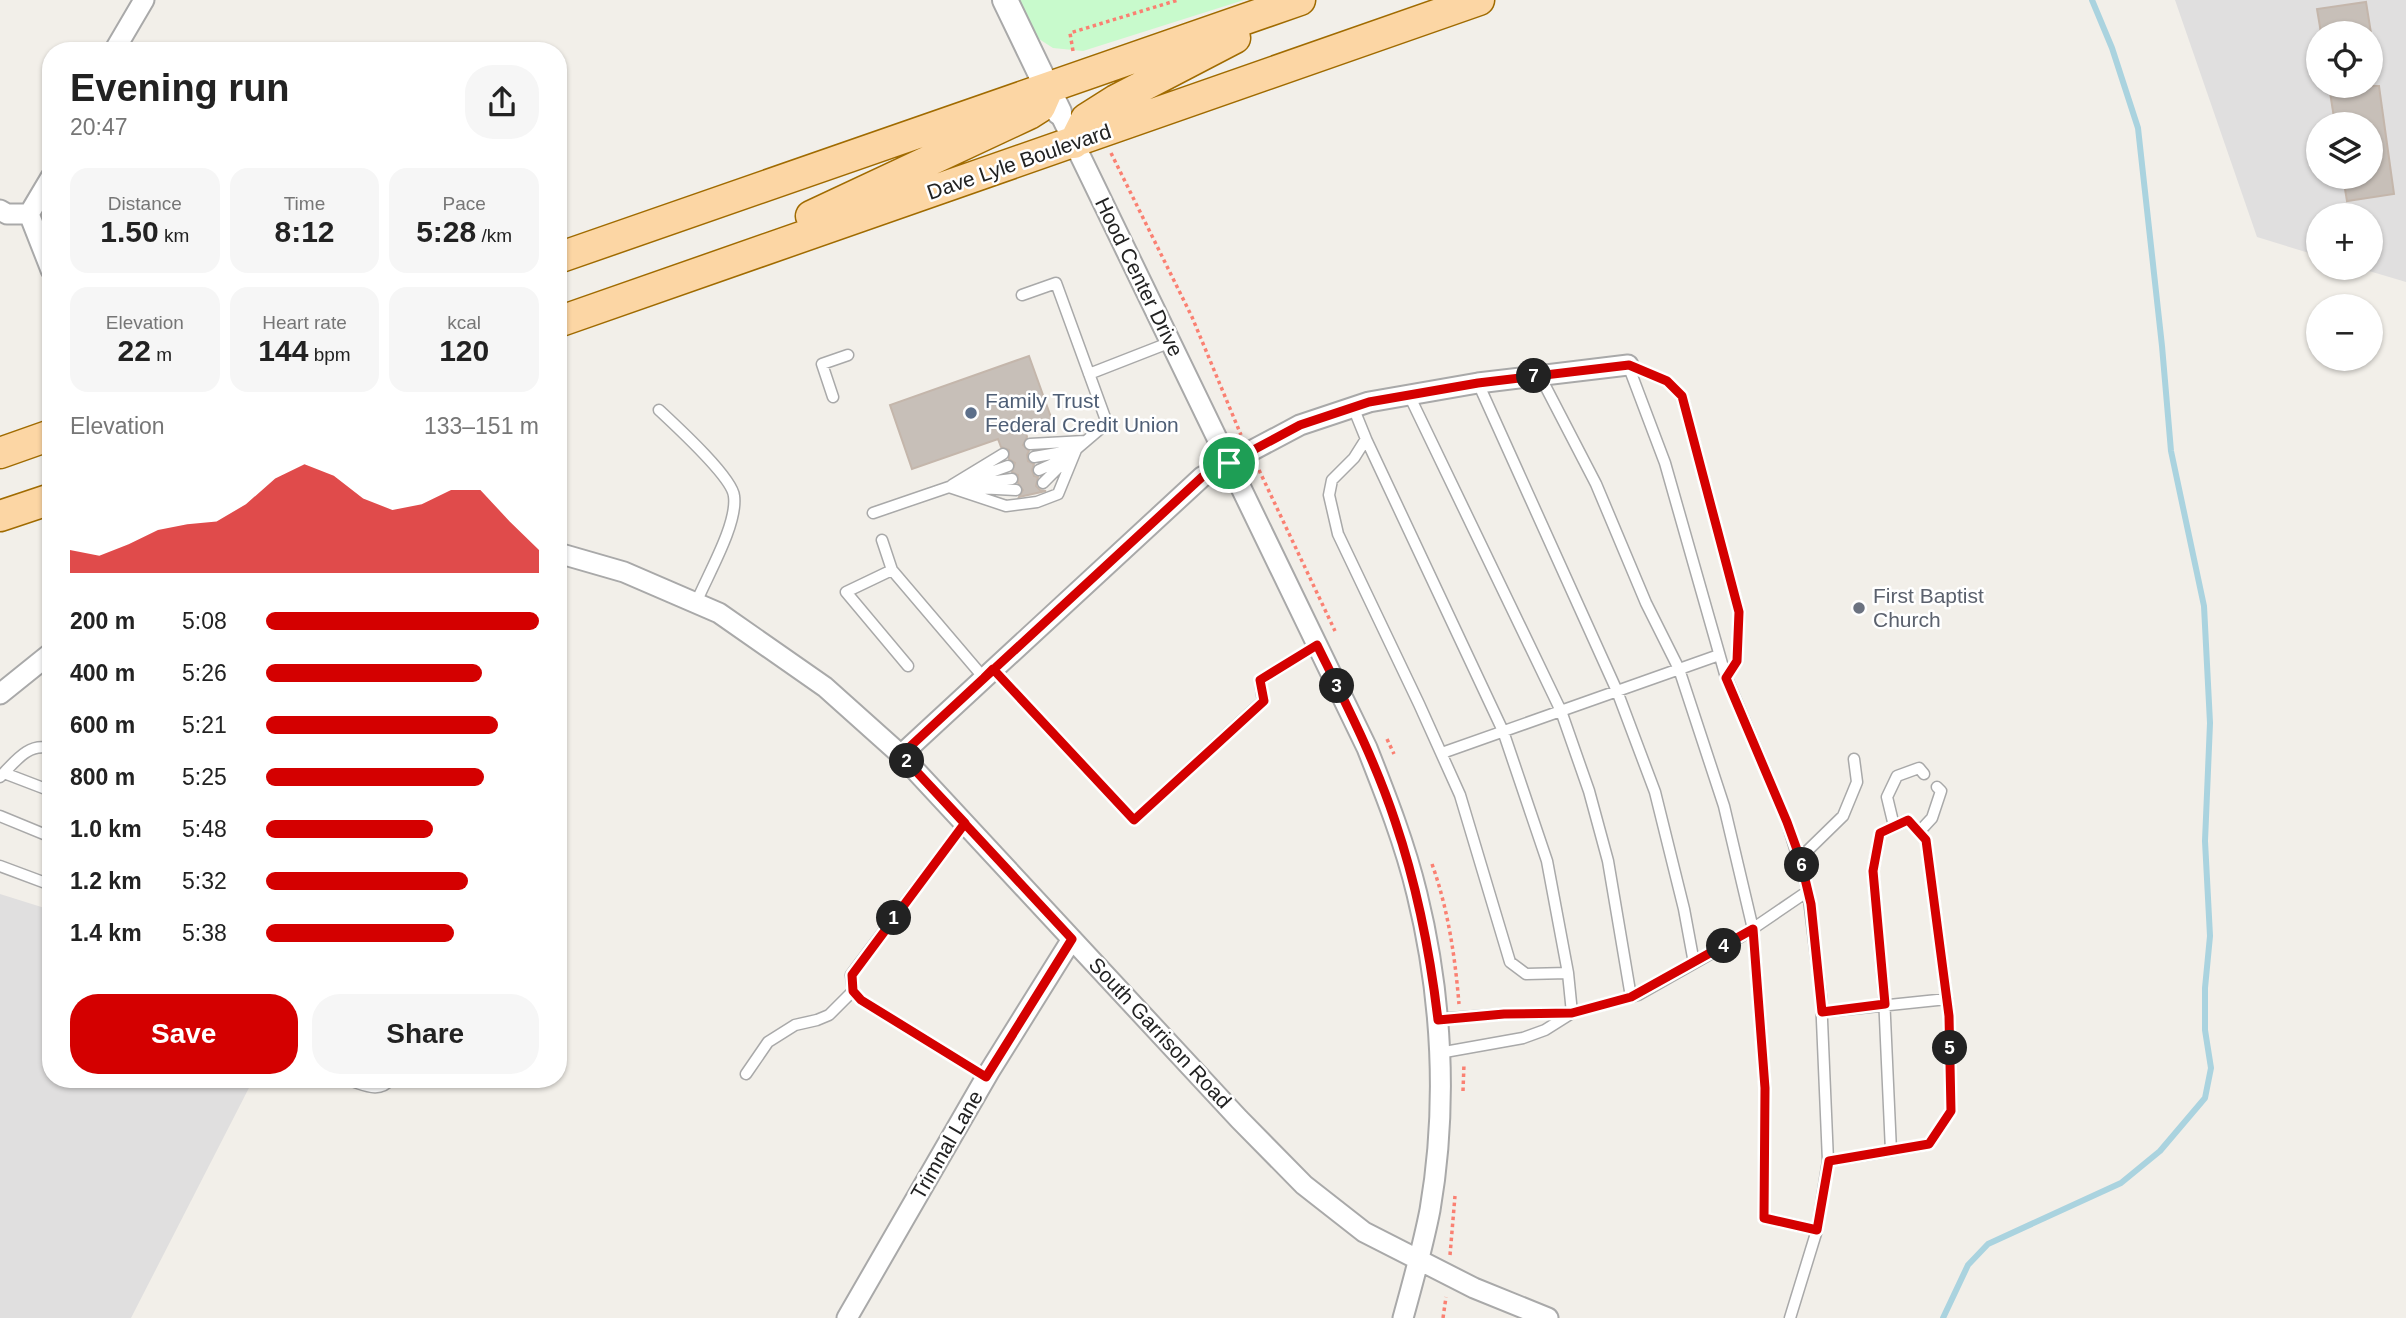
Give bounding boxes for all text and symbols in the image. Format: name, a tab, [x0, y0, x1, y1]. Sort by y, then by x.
map controls	[2306, 21, 2383, 371]
button: locate	[2306, 21, 2383, 98]
button: share	[465, 65, 539, 139]
text: Evening run	[70, 67, 290, 109]
button: layers	[2306, 112, 2383, 189]
text: 20:47	[70, 114, 128, 140]
street label: Dave Lyle Boulevard	[924, 119, 1114, 204]
text: Distance	[108, 193, 182, 214]
text: Time	[284, 193, 325, 214]
text: Pace	[443, 193, 486, 214]
street label: Hood Center Drive	[1091, 194, 1188, 360]
button: +	[2306, 203, 2383, 280]
text: 1.50	[100, 215, 159, 248]
text: 8:12	[274, 215, 335, 248]
text: 5:28	[416, 215, 476, 248]
text: km	[159, 225, 189, 246]
text: /km	[476, 225, 512, 246]
button: −	[2306, 294, 2383, 371]
text: Elevation	[106, 312, 184, 333]
text: Heart rate	[262, 312, 347, 333]
text: kcal	[447, 312, 481, 333]
text: 22	[118, 334, 151, 367]
text: 144	[258, 334, 308, 367]
text: 120	[439, 334, 489, 367]
text: m	[151, 344, 172, 365]
text: bpm	[308, 344, 351, 365]
pin: 7	[1516, 358, 1552, 394]
text: 7	[1528, 365, 1539, 386]
place label: Family Trust Federal Credit Union	[985, 389, 1179, 436]
marker: Family Trust Federal Credit Union	[963, 405, 979, 421]
text: Elevation	[70, 413, 165, 439]
text: 133–151 m	[424, 413, 539, 439]
pin	[1199, 433, 1259, 493]
icon: arrive	[1210, 444, 1248, 482]
place label: First Baptist Church	[1873, 584, 1984, 631]
marker: First Baptist Church	[1851, 600, 1867, 616]
text: 200 m	[70, 608, 135, 634]
text: 5:08	[182, 608, 227, 634]
text: 400 m	[70, 660, 135, 686]
text: 5:26	[182, 660, 227, 686]
pin: 3	[1320, 668, 1354, 704]
text: 3	[1331, 675, 1342, 696]
text: 600 m	[70, 712, 135, 738]
text: 5:21	[182, 712, 227, 738]
pin: 2	[890, 744, 925, 778]
text: 2	[901, 750, 912, 771]
text: 800 m	[70, 764, 135, 790]
text: 5:25	[182, 764, 227, 790]
text: 1.0 km	[70, 816, 142, 842]
text: 5:48	[182, 816, 227, 842]
pin: 6	[1784, 848, 1820, 882]
text: 6	[1796, 854, 1807, 875]
text: 1.2 km	[70, 868, 142, 894]
text: 5:32	[182, 868, 227, 894]
pin: 1	[876, 900, 912, 936]
text: 1	[888, 907, 899, 928]
text: 1.4 km	[70, 920, 142, 946]
text: 5:38	[182, 920, 227, 946]
pin: 4	[1706, 928, 1742, 964]
text: 4	[1718, 935, 1729, 956]
street label: South Garrison Road	[1085, 953, 1236, 1113]
button: Save	[70, 994, 298, 1074]
button: Share	[312, 994, 539, 1074]
pin: 5	[1932, 1030, 1968, 1066]
text: 5	[1944, 1037, 1955, 1058]
street label: Trimnal Lane	[906, 1086, 987, 1203]

